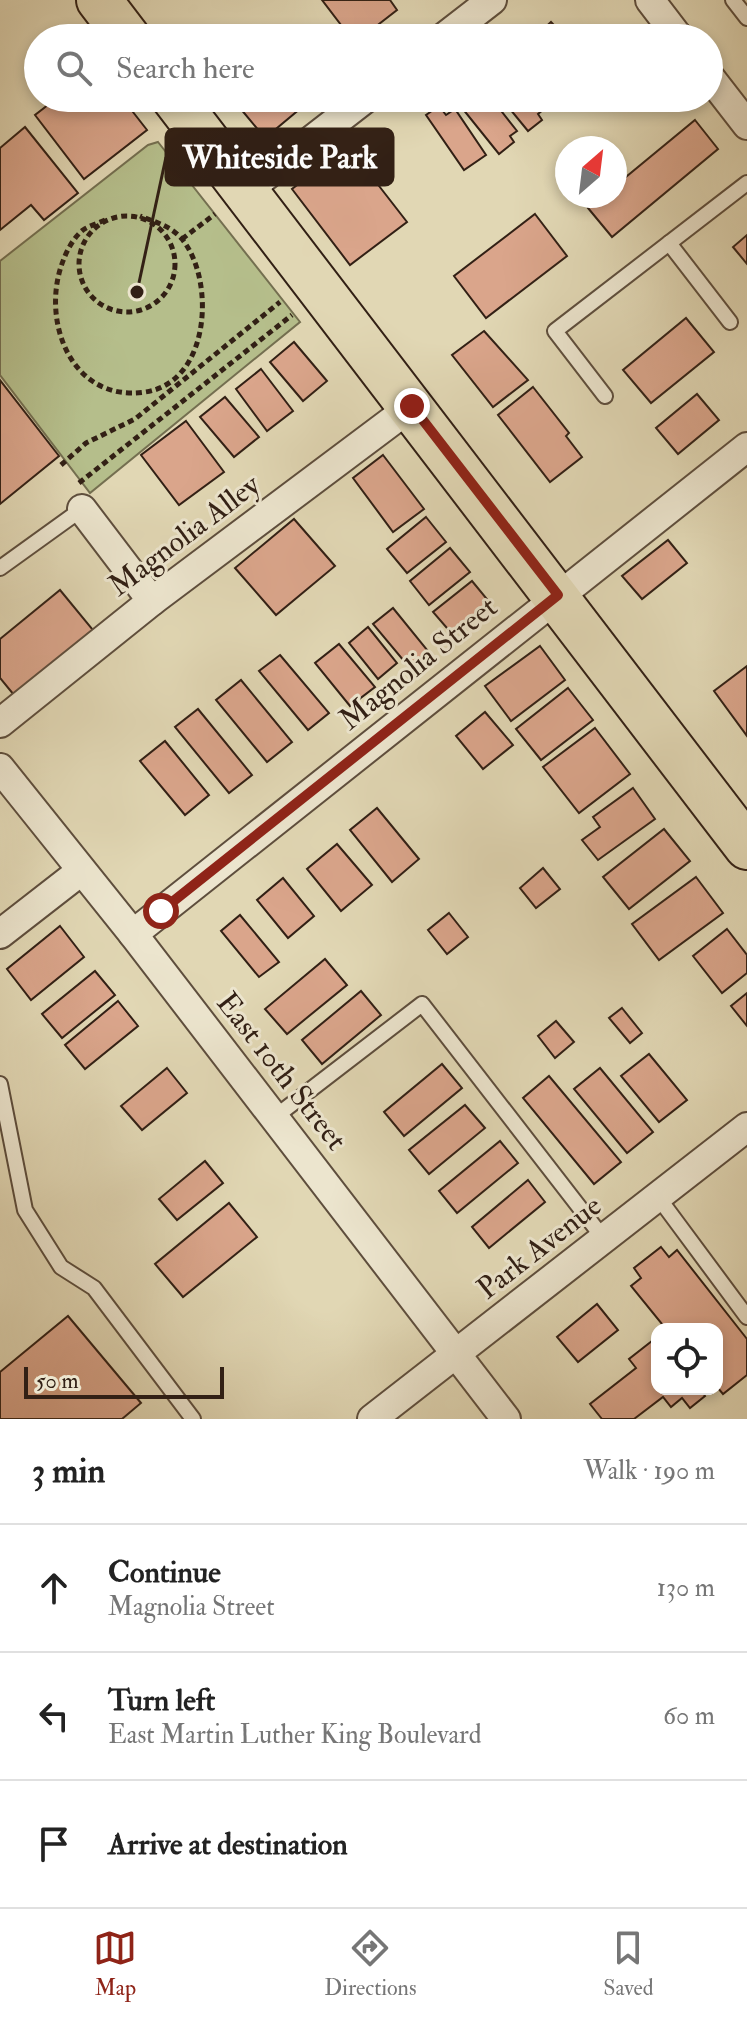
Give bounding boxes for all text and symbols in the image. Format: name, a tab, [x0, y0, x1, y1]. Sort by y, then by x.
search box	[24, 24, 723, 112]
icon: search	[52, 46, 96, 90]
text: Search here	[116, 50, 255, 87]
callout: Whiteside Park	[166, 129, 393, 185]
north arrow	[555, 136, 627, 208]
text: Whiteside Park	[181, 138, 378, 178]
route end	[394, 388, 430, 424]
street label: Magnolia Alley	[101, 466, 268, 604]
street label: Magnolia Street	[332, 588, 505, 738]
route start	[143, 893, 179, 929]
street label: East 10th Street	[208, 985, 355, 1158]
street label: Park Avenue	[470, 1187, 609, 1307]
map controls	[651, 1323, 723, 1395]
button: locate	[651, 1323, 723, 1395]
scale bar	[24, 1363, 224, 1399]
text: 50 m	[36, 1367, 78, 1395]
text: 3 min	[32, 1450, 105, 1493]
text: Walk · 190 m	[584, 1455, 715, 1487]
text: Continue	[108, 1554, 221, 1591]
icon: ahead	[32, 1566, 76, 1610]
text: 130 m	[657, 1572, 715, 1604]
text: Magnolia Street	[108, 1591, 275, 1623]
text: Turn left	[108, 1682, 215, 1719]
icon: left	[32, 1694, 76, 1738]
text: 60 m	[663, 1700, 715, 1732]
text: East Martin Luther King Boulevard	[108, 1719, 481, 1751]
icon: arrive	[32, 1822, 76, 1866]
text: Arrive at destination	[108, 1826, 348, 1863]
tab: Map	[93, 1926, 137, 2002]
tab: Directions	[324, 1926, 417, 2002]
tab: Saved	[603, 1926, 654, 2002]

